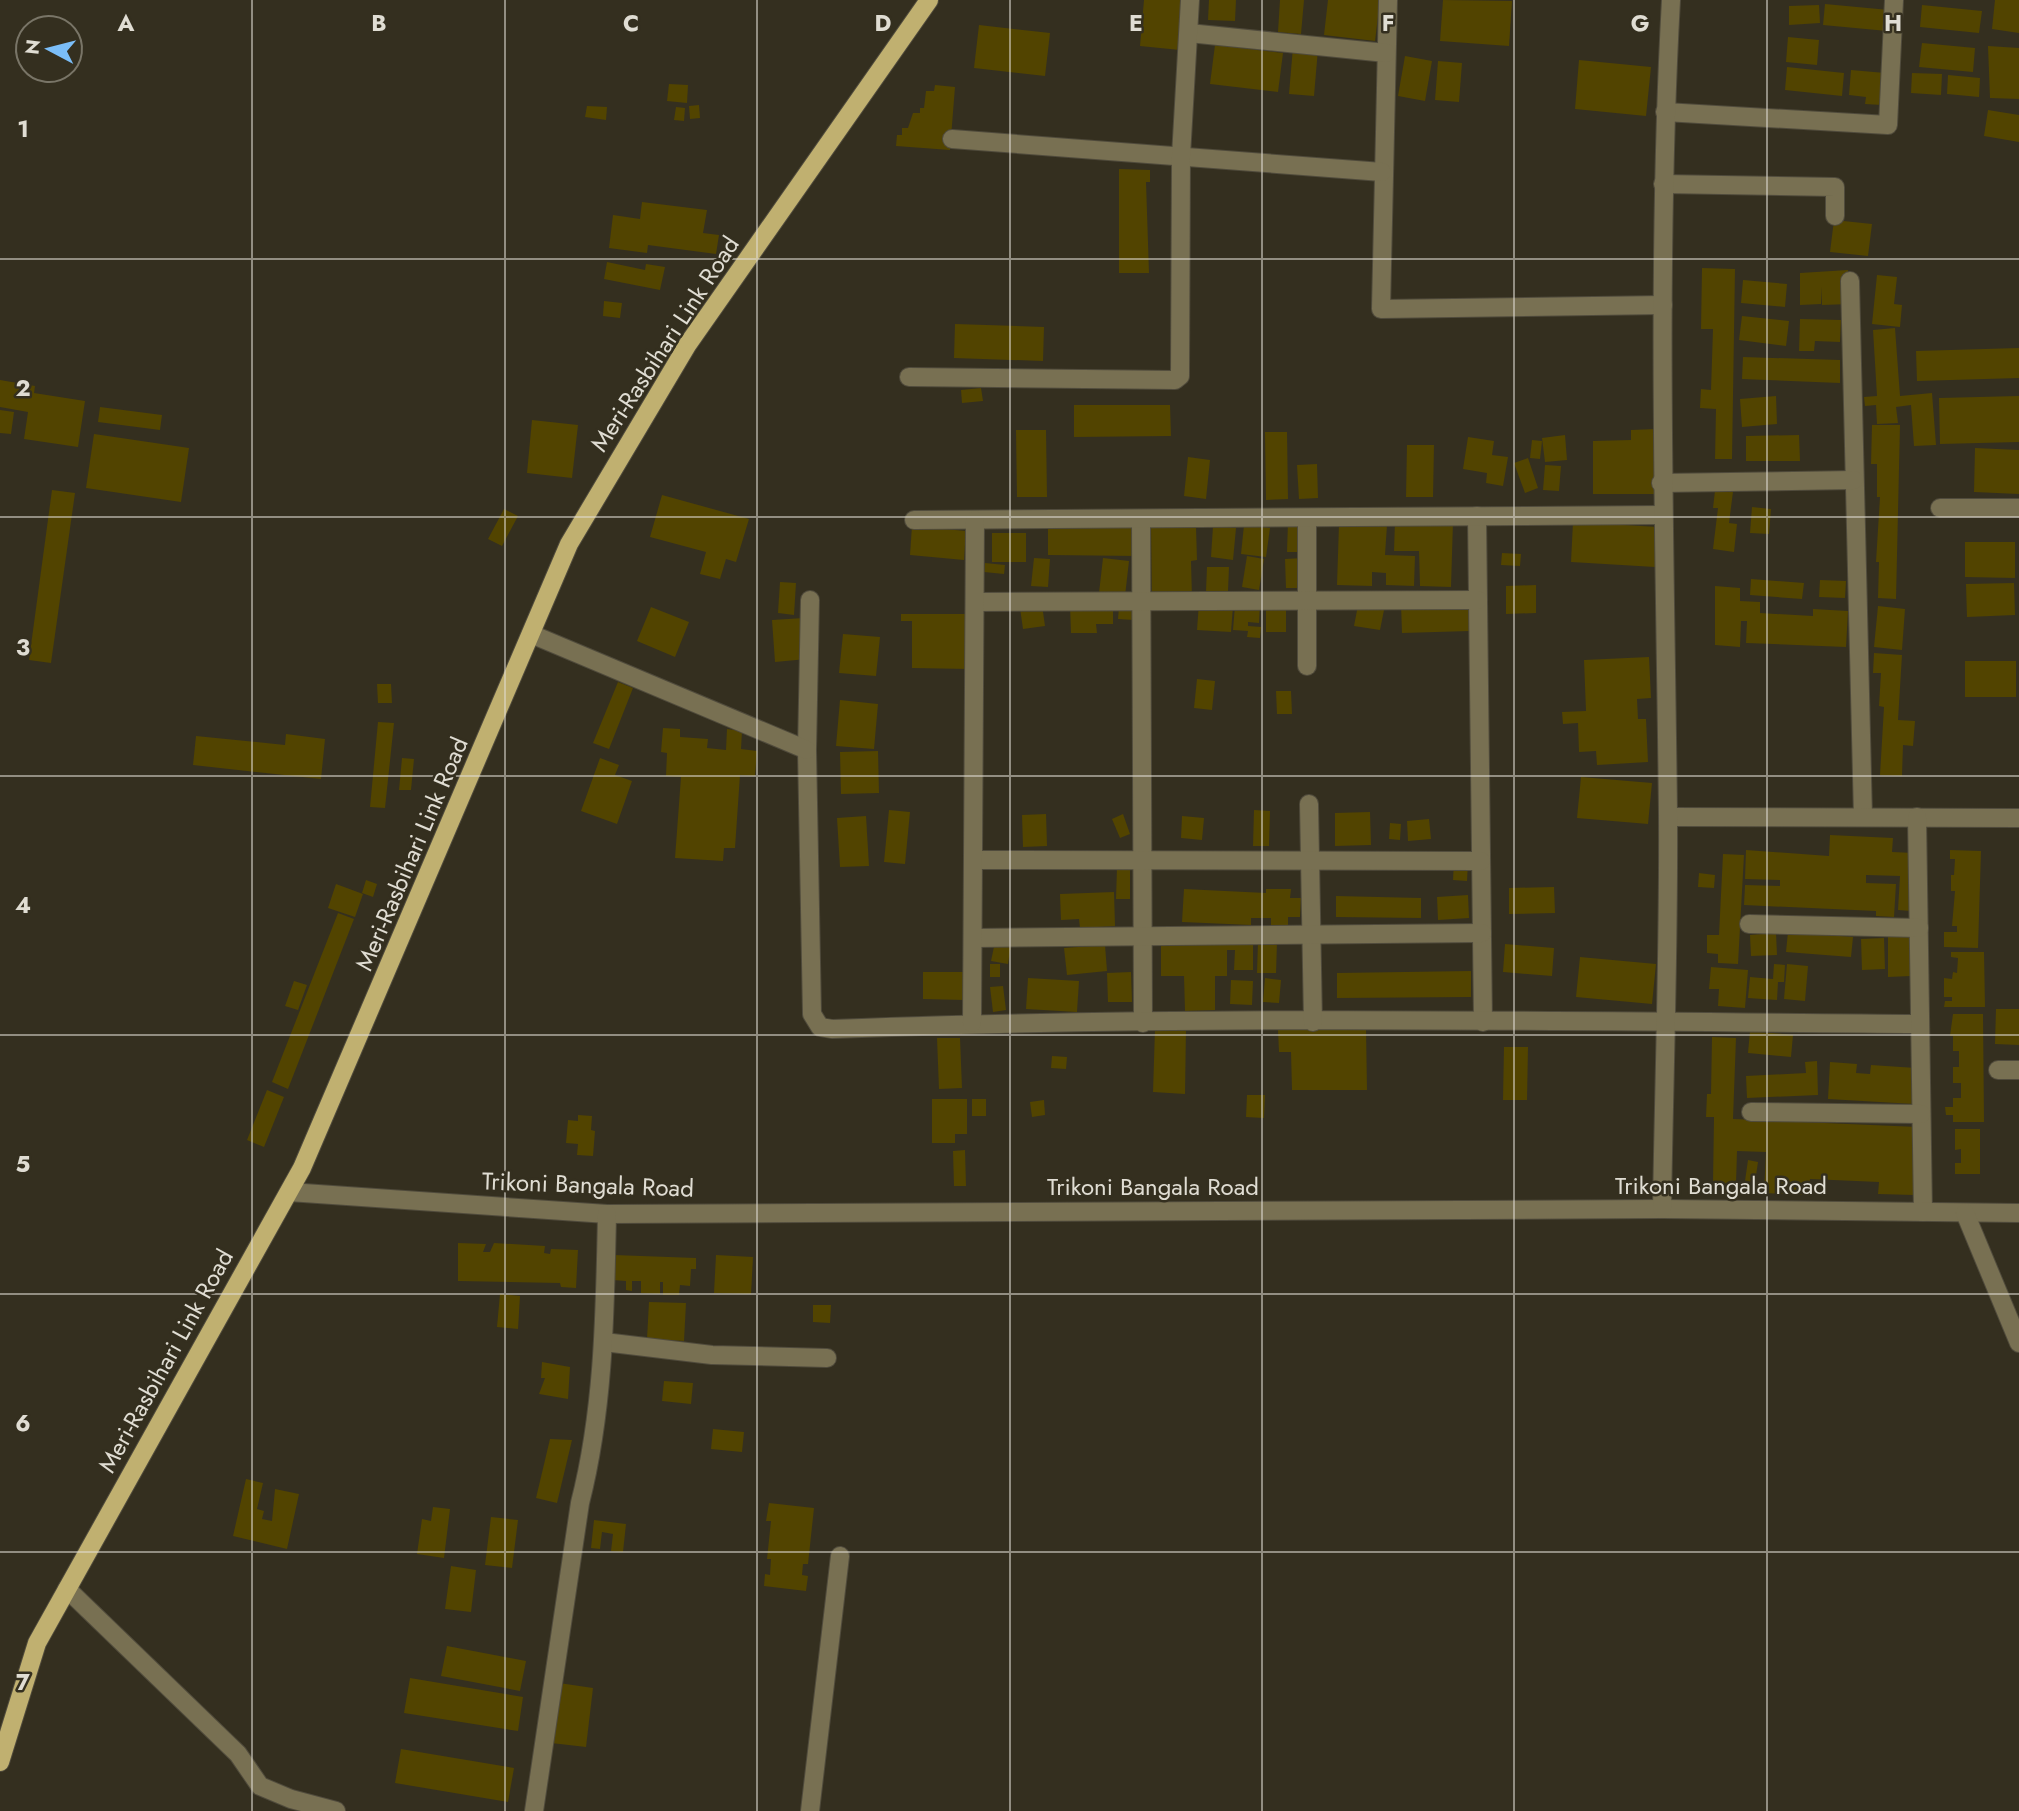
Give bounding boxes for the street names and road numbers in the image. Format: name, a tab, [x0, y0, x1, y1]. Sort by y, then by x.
street label: Meri-Rasbihari Link Road	[582, 229, 748, 458]
street label: Meri-Rasbihari Link Road	[346, 732, 477, 976]
street label: Trikoni Bangala Road	[482, 1163, 694, 1206]
street label: Trikoni Bangala Road	[1615, 1168, 1827, 1203]
street label: Trikoni Bangala Road	[1047, 1169, 1259, 1204]
street label: Meri-Rasbihari Link Road	[89, 1243, 242, 1479]

